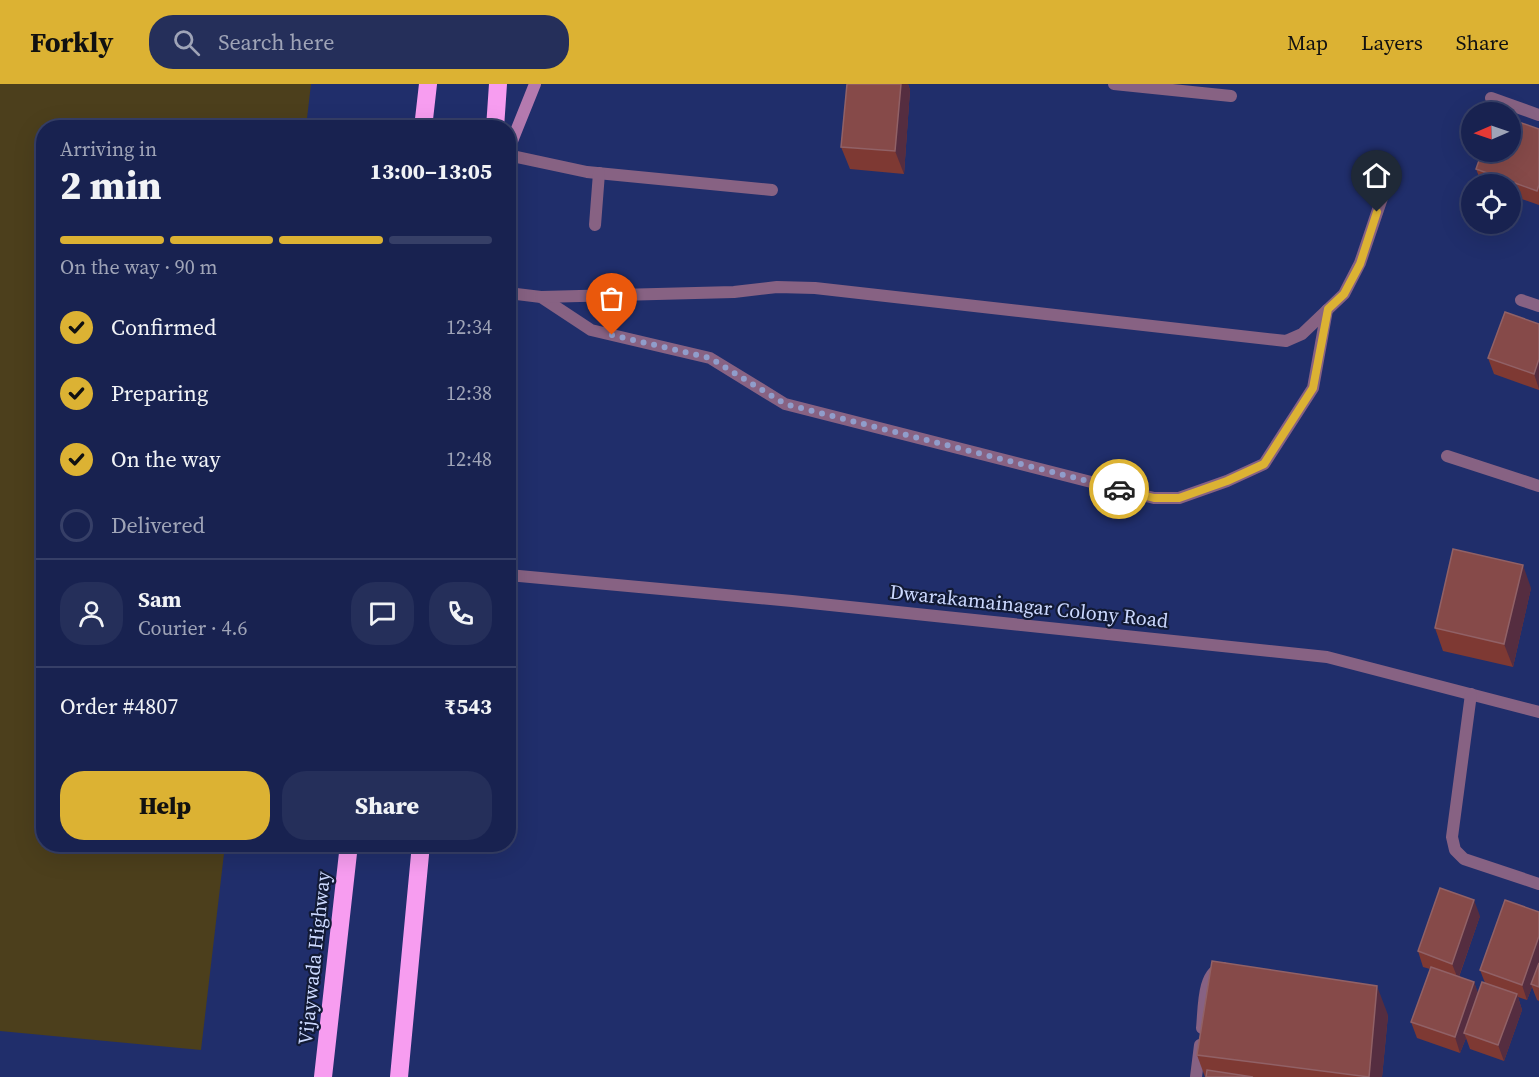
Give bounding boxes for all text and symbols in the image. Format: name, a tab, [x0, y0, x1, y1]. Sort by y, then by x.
search box	[149, 15, 569, 69]
text: Forkly	[30, 23, 113, 61]
icon: search	[170, 26, 203, 59]
text: Search here	[218, 27, 334, 57]
text: Map	[1287, 28, 1328, 57]
text: Layers	[1361, 28, 1423, 57]
text: Share	[1456, 28, 1509, 57]
north arrow	[1461, 102, 1521, 162]
map controls	[1461, 102, 1521, 234]
text: Arriving in	[60, 135, 157, 163]
pin	[1351, 150, 1402, 212]
text: 13:00–13:05	[370, 156, 492, 186]
text: 2 min	[60, 159, 162, 212]
icon: home	[1360, 159, 1393, 192]
button: locate	[1461, 174, 1521, 234]
text: On the way · 90 m	[60, 253, 217, 281]
pin	[586, 273, 637, 335]
icon: bag	[595, 282, 628, 315]
icon: check	[60, 311, 93, 344]
text: Confirmed	[111, 312, 216, 342]
text: 12:34	[446, 313, 492, 341]
icon: check	[60, 377, 93, 410]
text: Preparing	[111, 378, 208, 408]
text: 12:38	[446, 379, 492, 407]
icon: check	[60, 443, 93, 476]
text: On the way	[111, 444, 220, 474]
text: 12:48	[446, 445, 492, 473]
courier	[1089, 459, 1149, 519]
icon: car	[1103, 473, 1136, 506]
text: Delivered	[111, 510, 205, 540]
street label: Dwarakamainagar Colony Road	[888, 577, 1170, 635]
button: person	[60, 582, 123, 645]
button: chat	[351, 582, 414, 645]
button: phone	[429, 582, 492, 645]
text: Sam	[138, 584, 182, 614]
text: Courier · 4.6	[138, 614, 247, 642]
text: Order #4807	[60, 691, 178, 721]
text: ₹543	[444, 691, 492, 721]
button: Help	[60, 771, 270, 840]
button: Share	[282, 771, 492, 840]
street label: Vijaywada Highway	[291, 869, 337, 1046]

